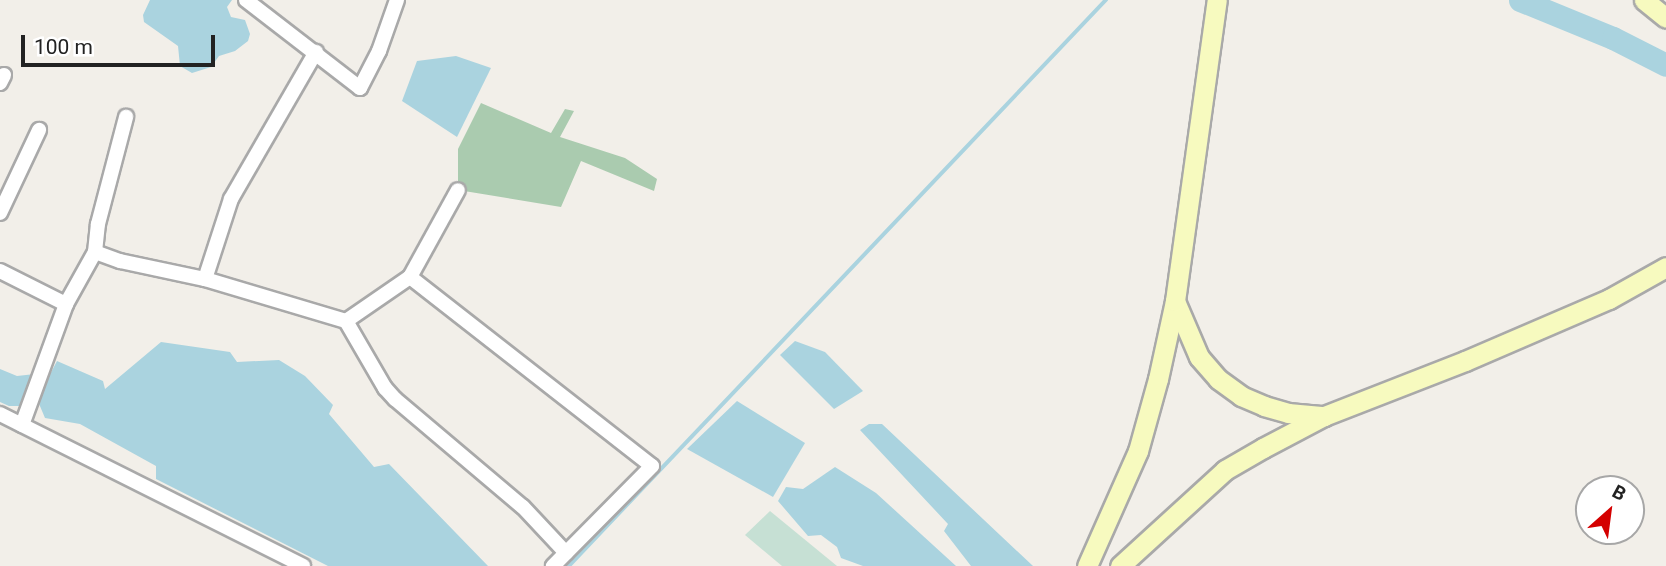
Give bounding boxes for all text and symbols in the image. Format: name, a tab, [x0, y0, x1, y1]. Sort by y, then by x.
scale bar	[24, 21, 219, 65]
text: 100 m	[34, 35, 93, 59]
north arrow	[1575, 475, 1645, 545]
text: B	[1608, 480, 1630, 506]

